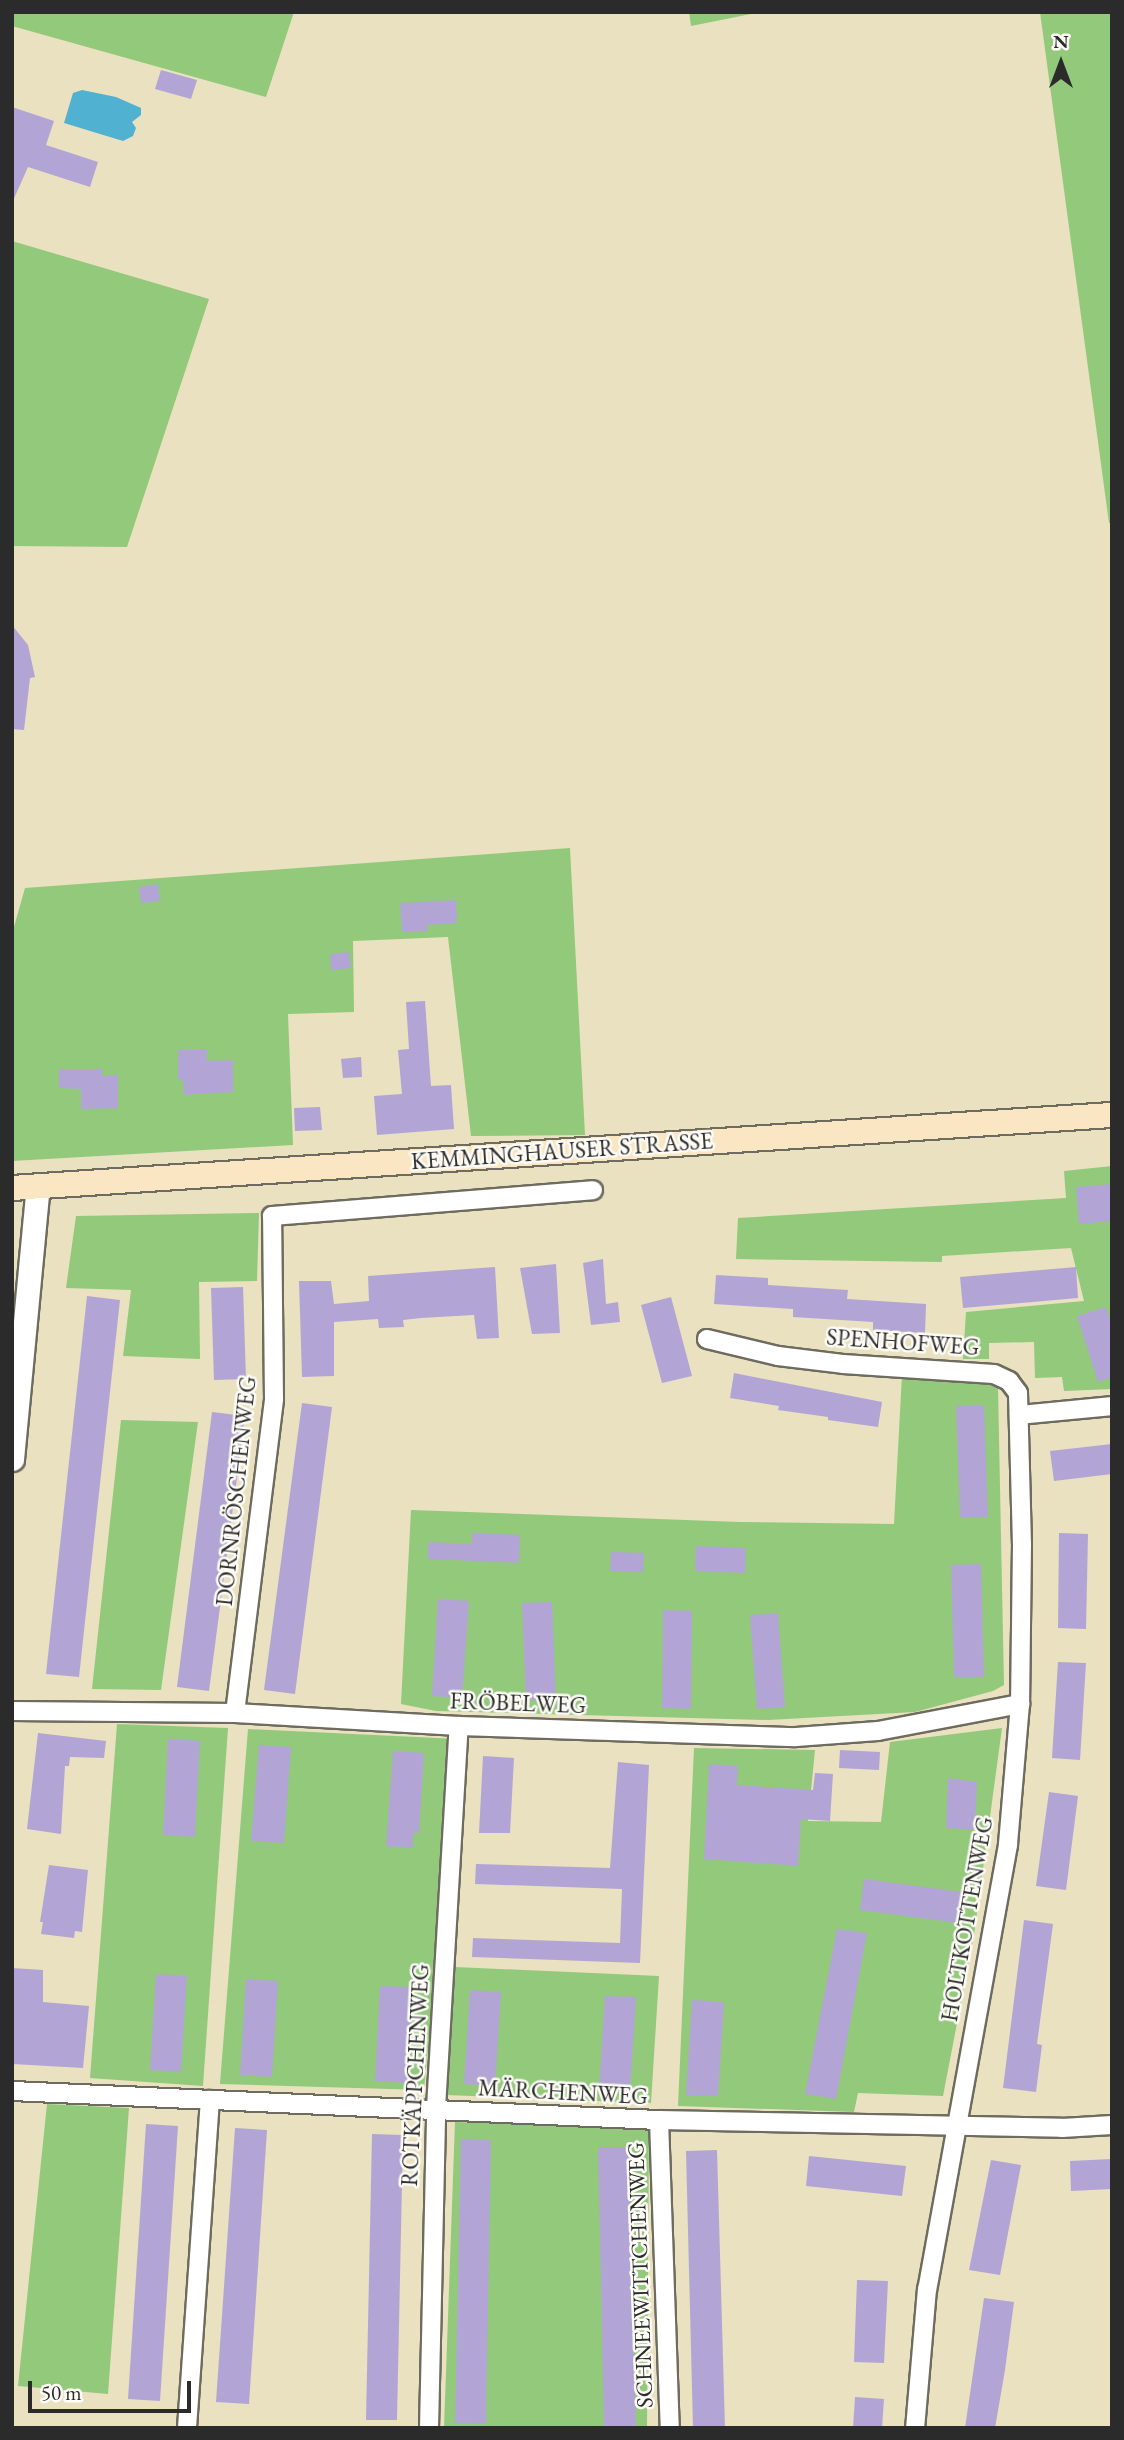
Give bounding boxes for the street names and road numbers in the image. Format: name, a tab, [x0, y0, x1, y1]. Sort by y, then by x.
street label: KEMMINGHAUSER STRASSE	[410, 1127, 714, 1175]
street label: SPENHOFWEG	[826, 1323, 980, 1361]
street label: DORNRÖSCHENWEG	[210, 1375, 262, 1607]
street label: FRÖBELWEG	[449, 1687, 587, 1719]
street label: HOLTKOTTENWEG	[935, 1814, 999, 2024]
street label: ROTKÄPPCHENWEG	[395, 1963, 435, 2187]
street label: MÄRCHENWEG	[477, 2074, 649, 2110]
street label: SCHNEEWITTCHENWEG	[622, 2142, 658, 2408]

